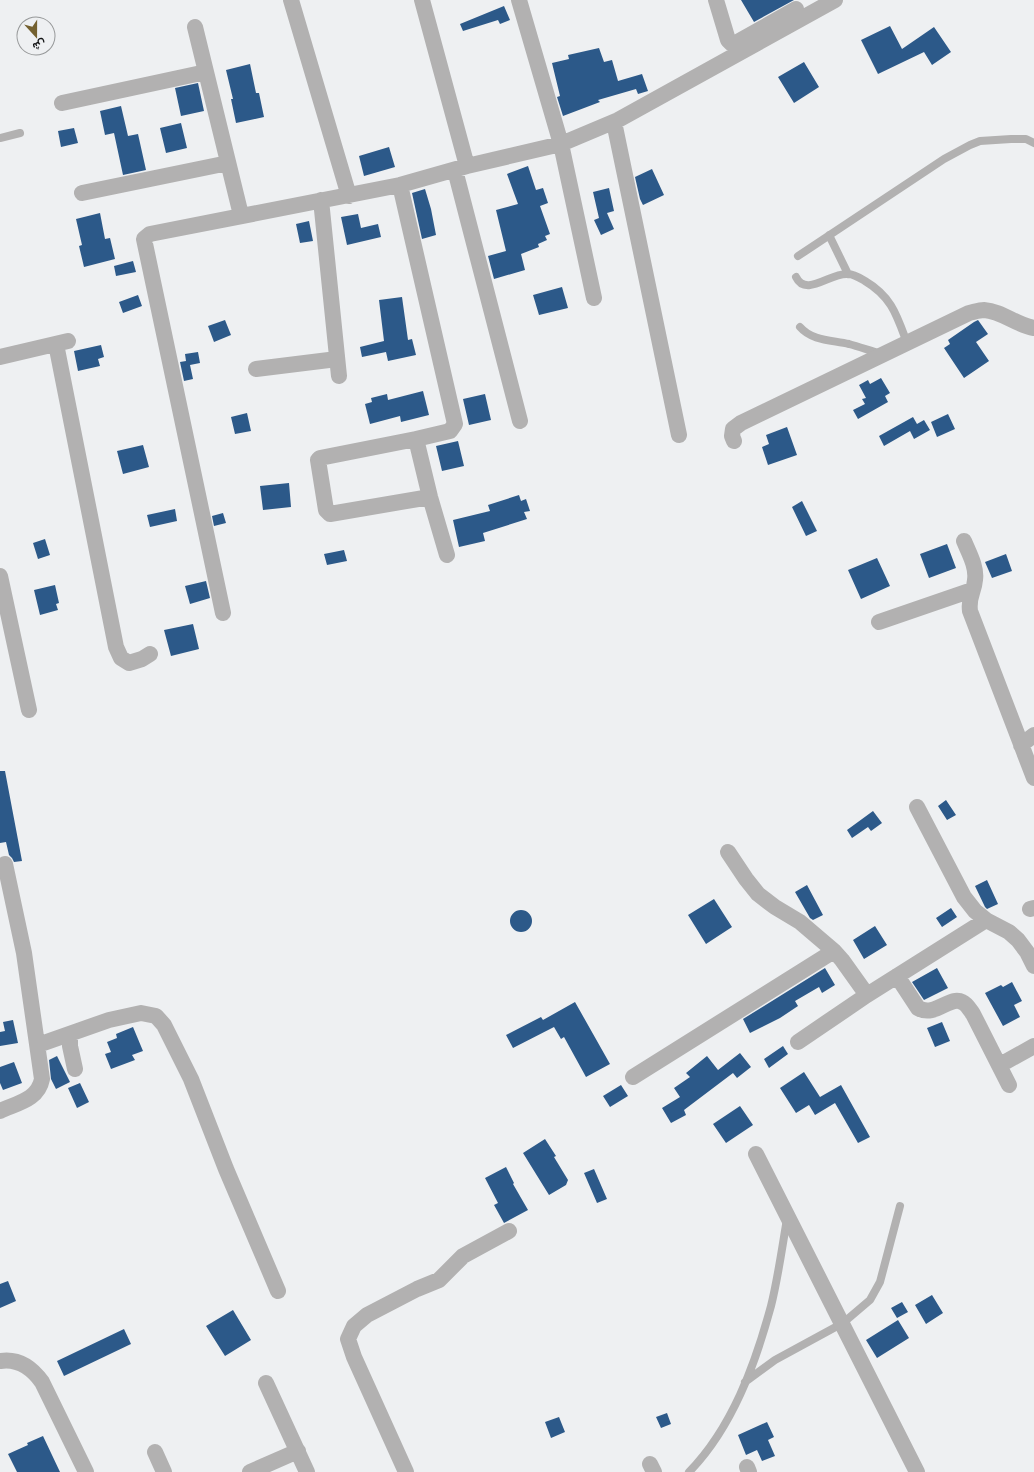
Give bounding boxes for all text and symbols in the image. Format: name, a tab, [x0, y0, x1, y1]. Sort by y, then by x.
north arrow	[16, 16, 56, 56]
text: ش	[31, 36, 48, 53]

